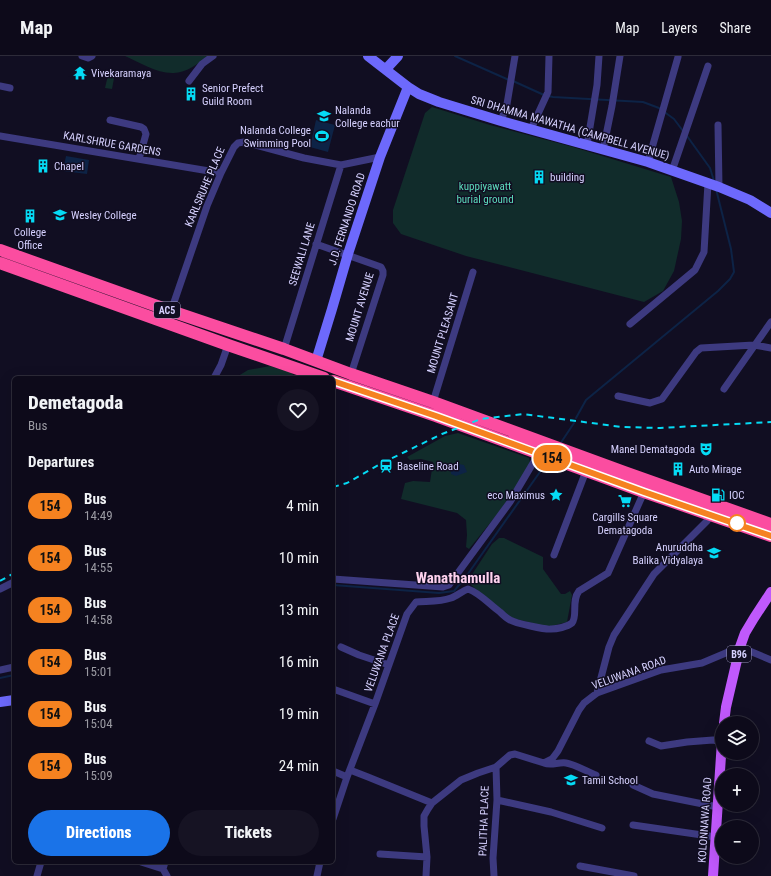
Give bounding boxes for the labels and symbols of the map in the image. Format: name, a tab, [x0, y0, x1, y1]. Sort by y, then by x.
temple icon: Vivekaramaya	[72, 65, 88, 81]
place label: Vivekaramaya	[91, 67, 151, 80]
place label: Senior Prefect Guild Room	[202, 82, 263, 108]
building icon: Senior Prefect Guild Room	[183, 86, 199, 102]
street label: SRI DHAMMA MAWATHA (CAMPBELL AVENUE)	[469, 93, 671, 163]
place label: Nalanda College eachur	[335, 104, 400, 130]
school or university icon: Nalanda College eachur	[316, 108, 332, 124]
place label: Nalanda College Swimming Pool	[240, 124, 311, 150]
sports icon: Nalanda College Swimming Pool	[314, 128, 330, 144]
street label: KARLSHRUE GARDENS	[62, 129, 162, 159]
street label: KARLSRUHE PLACE	[182, 145, 228, 229]
building icon: Chapel	[35, 158, 51, 174]
place label: Chapel	[54, 160, 84, 173]
building icon: building	[531, 169, 547, 185]
street label: J.D. FERNANDO ROAD	[326, 171, 368, 267]
place label: building	[550, 171, 585, 184]
park label: kuppiyawatt burial ground	[456, 180, 514, 206]
school or university icon: Wesley College	[52, 207, 68, 223]
building icon: College Office	[22, 208, 38, 224]
place label: Wesley College	[71, 209, 137, 222]
street label: SEEWALI LANE	[286, 220, 318, 287]
place label: College Office	[14, 226, 46, 252]
street label: MOUNT AVENUE	[343, 270, 377, 343]
street label: MOUNT PLEASANT	[425, 291, 461, 375]
road number: AC5	[154, 302, 180, 318]
theatre icon: Manel Dematagoda	[698, 441, 714, 457]
place label: Manel Dematagoda	[611, 443, 695, 456]
line badge: 154	[529, 445, 575, 471]
station icon: Baseline Road	[378, 458, 394, 474]
place label: Baseline Road	[397, 460, 459, 473]
building icon: Auto Mirage	[670, 461, 686, 477]
place label: Auto Mirage	[689, 463, 742, 476]
place icon: eco Maximus	[548, 487, 564, 503]
fuel station icon: IOC	[710, 487, 726, 503]
place label: eco Maximus	[487, 489, 545, 502]
place label: IOC	[729, 489, 745, 502]
supermarket icon: Cargills Square Dematagoda	[617, 493, 633, 509]
place label: Cargills Square Dematagoda	[592, 511, 658, 537]
unlabelled marker	[728, 514, 746, 532]
place label: Anuruddha Balika Vidyalaya	[633, 541, 703, 567]
school or university icon: Anuruddha Balika Vidyalaya	[706, 545, 722, 561]
district label: Wanathamulla	[416, 569, 500, 587]
street label: VELUWANA PLACE	[362, 612, 402, 694]
road number: B96	[727, 646, 751, 662]
street label: VELUWANA ROAD	[590, 654, 668, 692]
school or university icon: Tamil School	[563, 772, 579, 788]
place label: Tamil School	[582, 774, 638, 787]
street label: KOLONNAWA ROAD	[696, 777, 714, 863]
street label: PALITHA PLACE	[476, 785, 492, 856]

